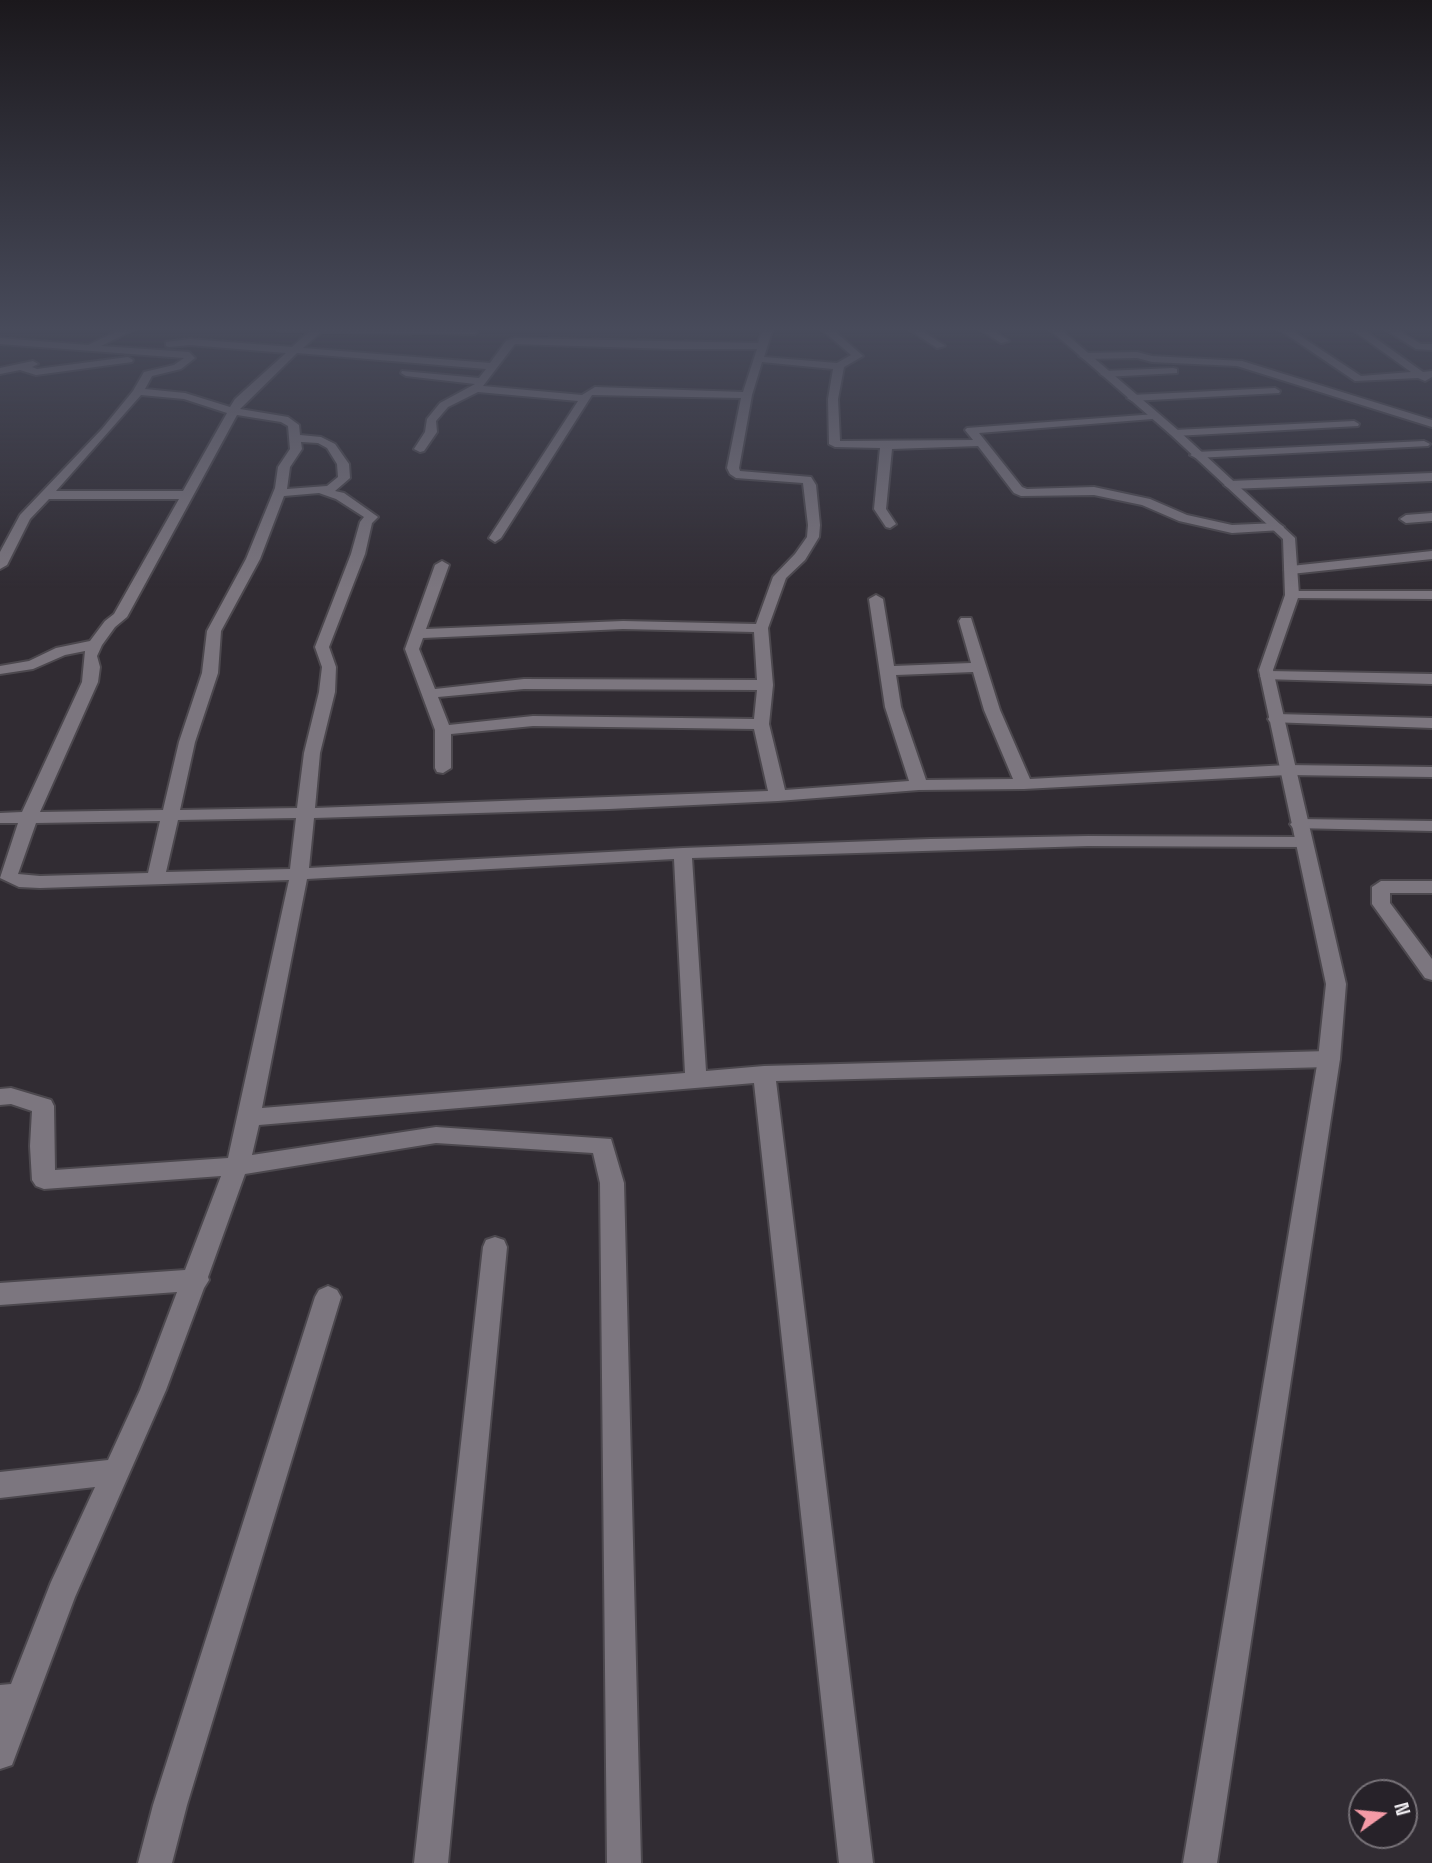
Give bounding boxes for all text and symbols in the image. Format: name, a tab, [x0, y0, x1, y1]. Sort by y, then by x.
north arrow	[1348, 1779, 1418, 1849]
text: N	[1388, 1800, 1416, 1818]

